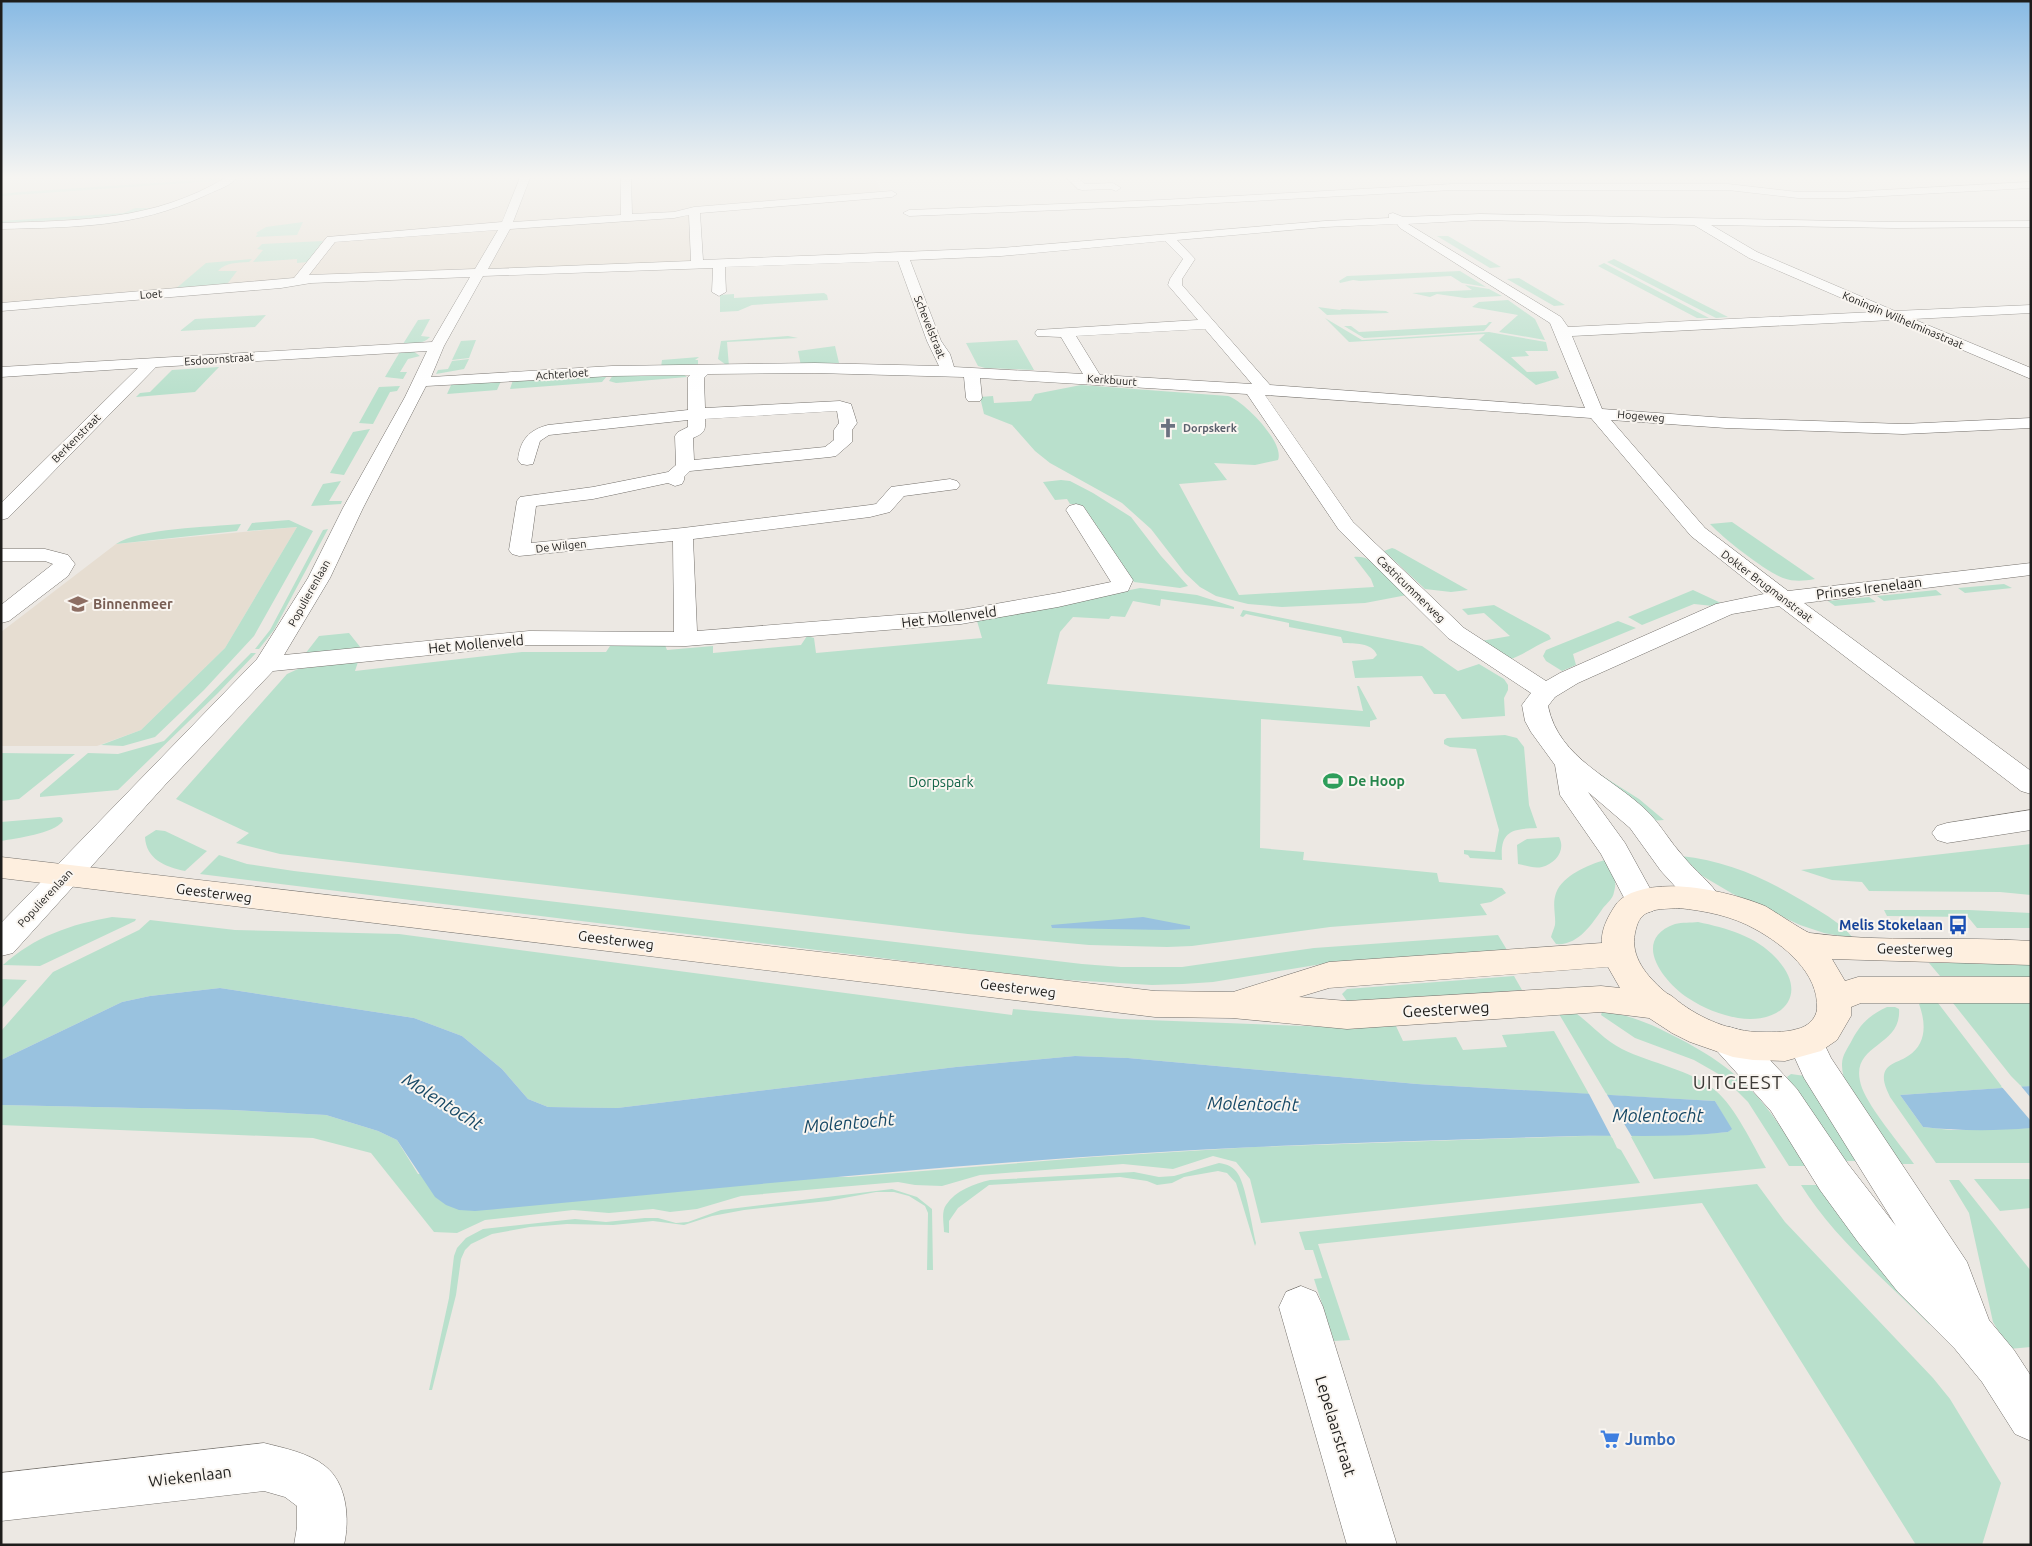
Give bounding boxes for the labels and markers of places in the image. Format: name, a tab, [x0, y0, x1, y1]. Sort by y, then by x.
church icon: Dorpskerk	[1157, 417, 1179, 439]
place label: Dorpskerk	[1183, 422, 1238, 434]
school or university icon: Binnenmeer	[67, 593, 89, 615]
place label: Binnenmeer	[93, 596, 173, 612]
sports icon: De Hoop	[1322, 770, 1344, 792]
place label: De Hoop	[1348, 773, 1405, 789]
bus stop icon: Melis Stokelaan	[1947, 914, 1969, 936]
place label: Melis Stokelaan	[1839, 917, 1943, 933]
supermarket icon: Jumbo	[1599, 1428, 1621, 1450]
place label: Jumbo	[1625, 1430, 1676, 1448]

